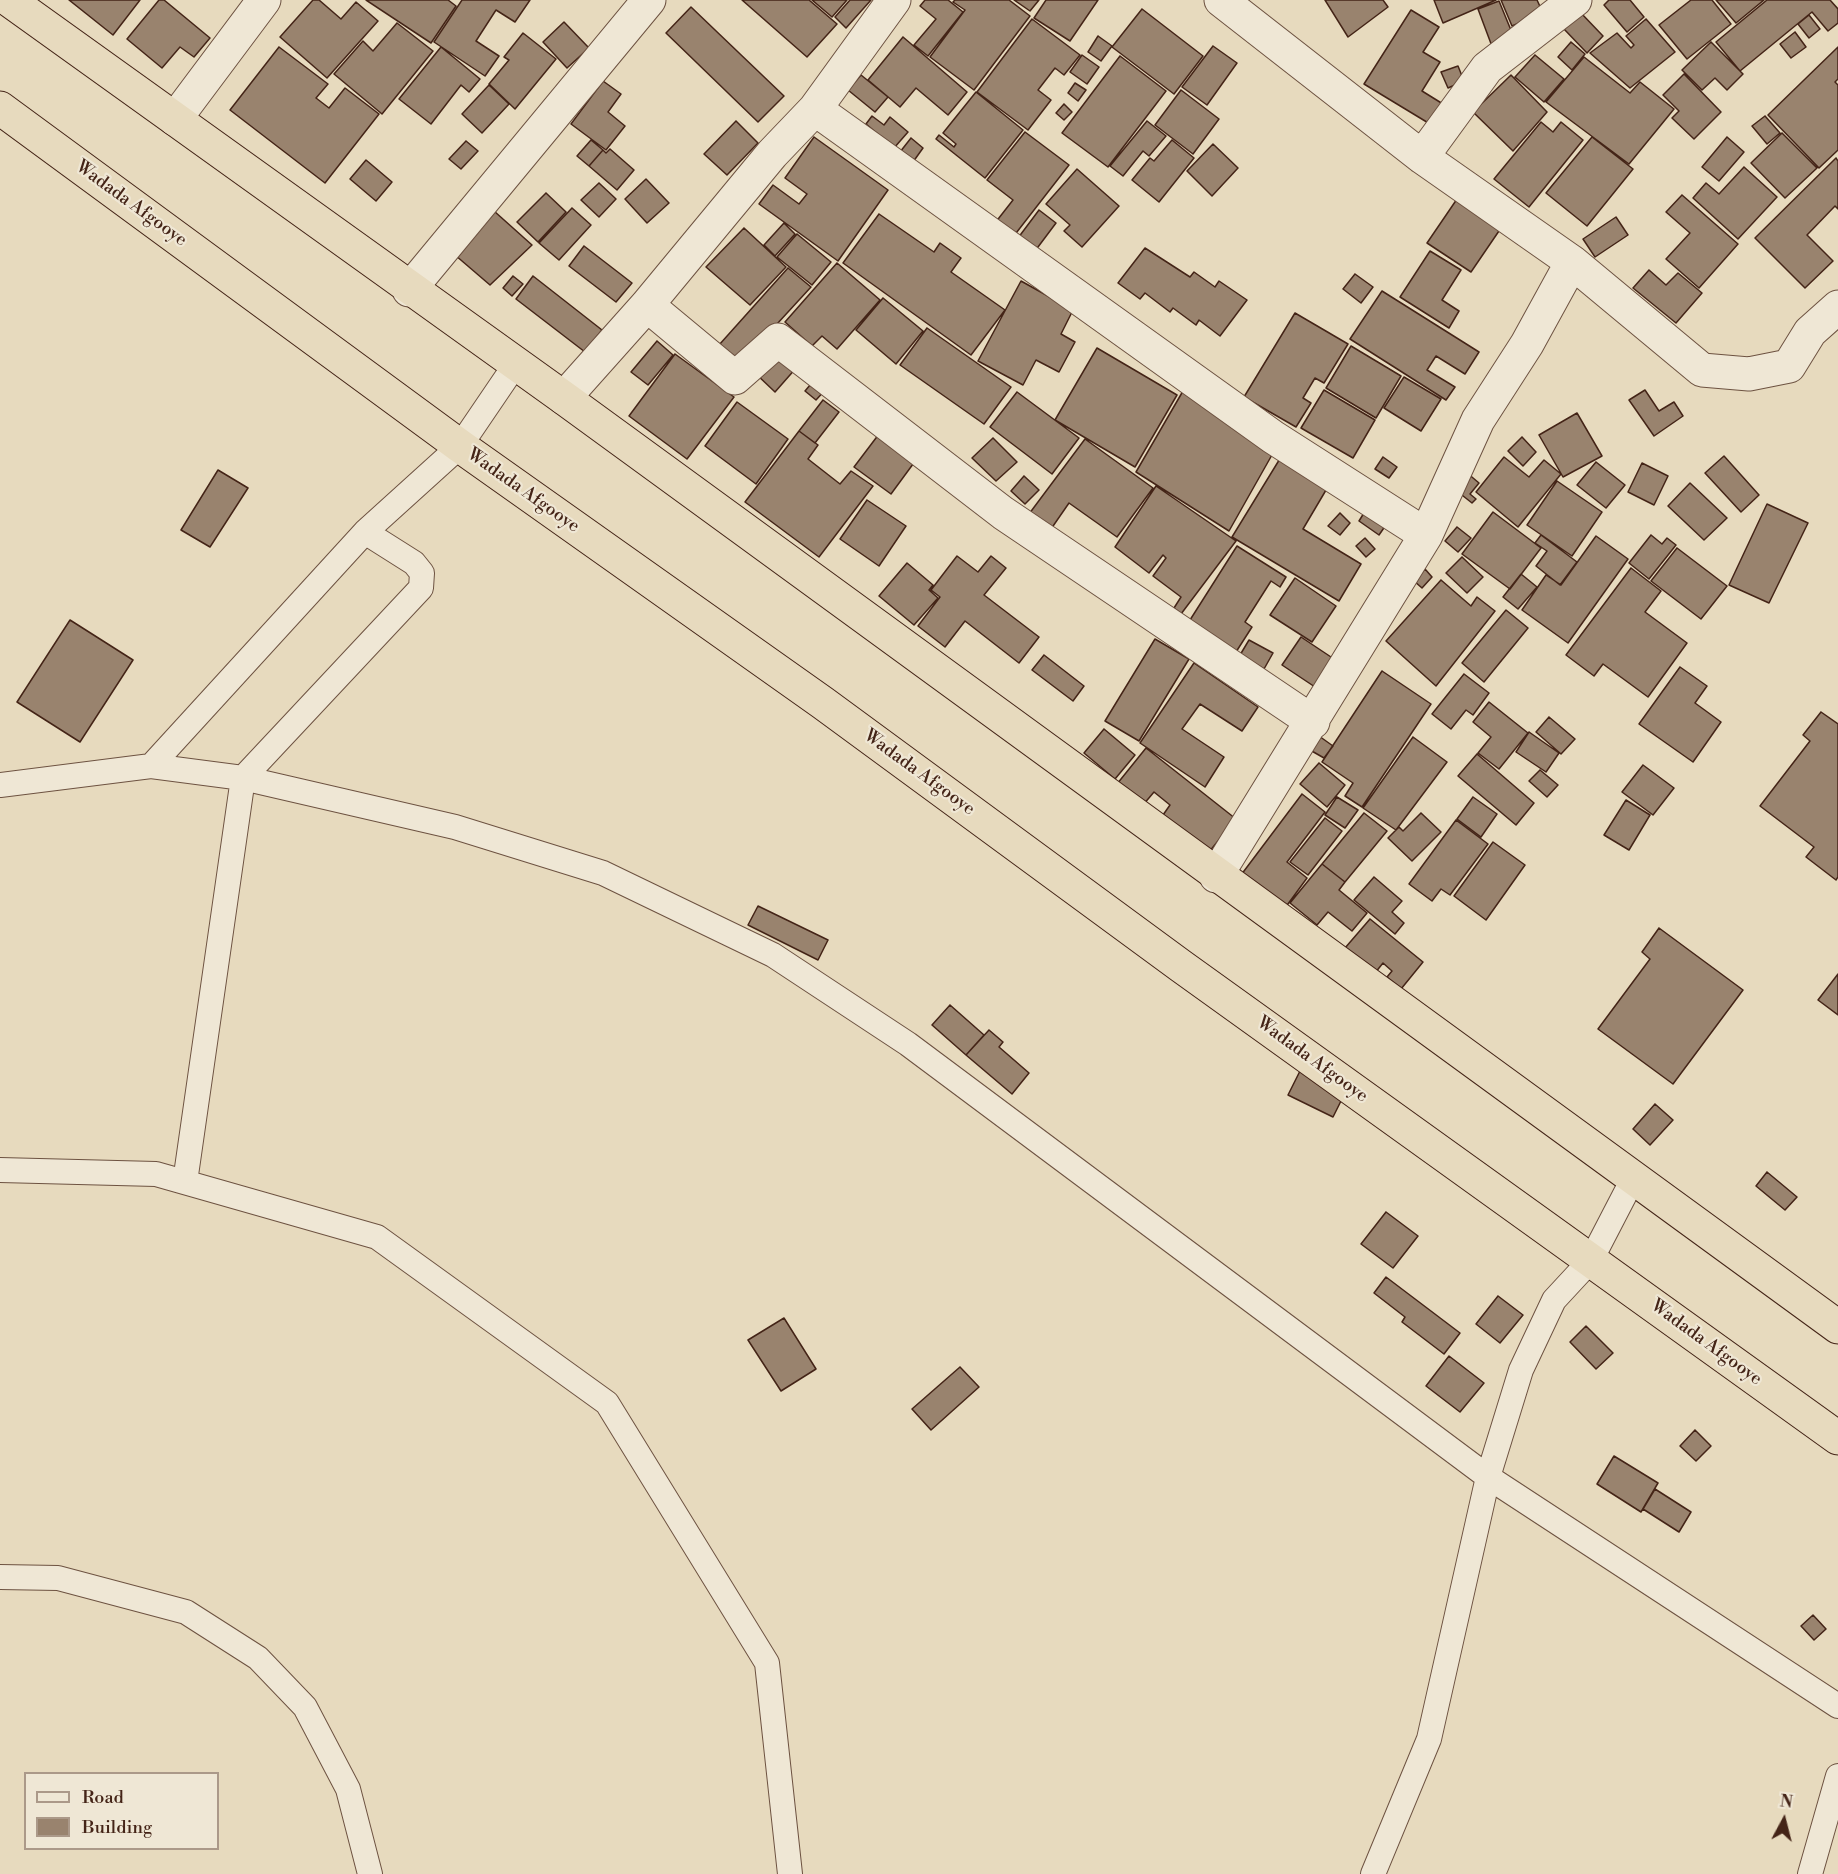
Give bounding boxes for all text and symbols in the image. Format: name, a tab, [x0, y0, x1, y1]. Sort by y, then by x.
street label: Wadada Afgooye	[71, 156, 191, 252]
street label: Wadada Afgooye	[463, 444, 583, 538]
street label: Wadada Afgooye	[859, 725, 979, 821]
street label: Wadada Afgooye	[1252, 1012, 1372, 1108]
street label: Wadada Afgooye	[1646, 1295, 1766, 1391]
legend	[24, 1772, 219, 1850]
text: Road	[82, 1786, 124, 1809]
north arrow	[1754, 1790, 1814, 1850]
text: N	[1779, 1791, 1794, 1813]
text: Building	[82, 1816, 152, 1839]

